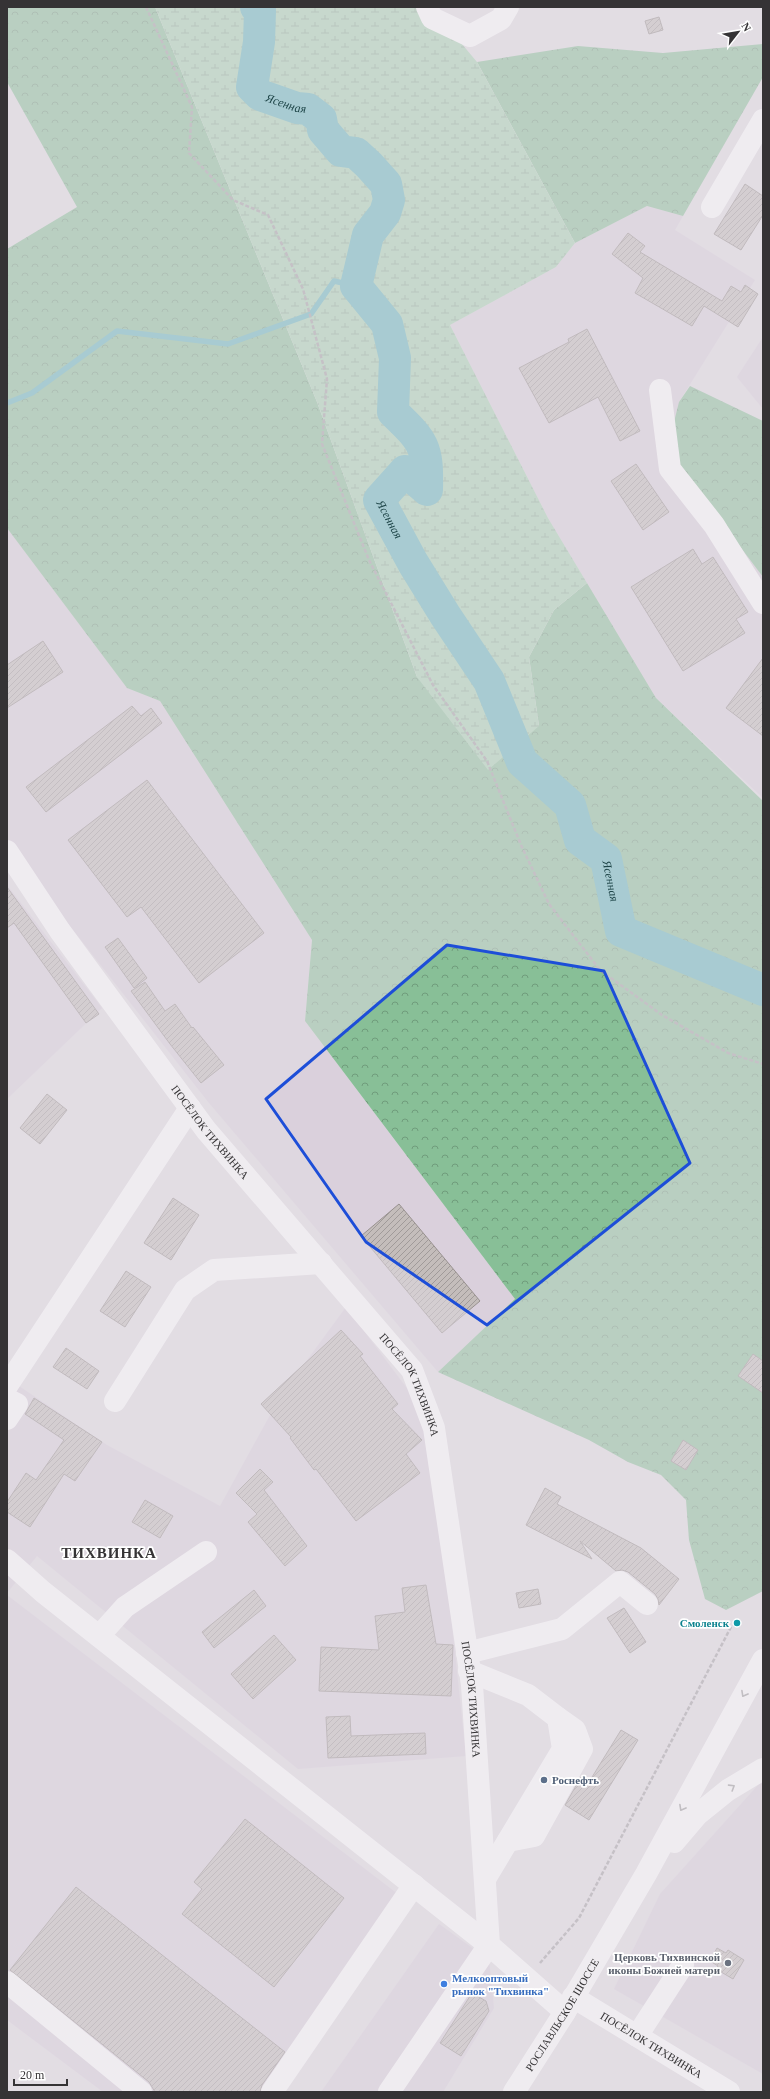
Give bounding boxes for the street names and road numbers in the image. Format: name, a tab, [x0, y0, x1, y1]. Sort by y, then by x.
street label: ПОСЁЛОК ТИХВИНКА	[169, 1083, 251, 1181]
street label: ПОСЁЛОК ТИХВИНКА	[377, 1331, 441, 1437]
street label: ПОСЁЛОК ТИХВИНКА	[460, 1640, 483, 1758]
street label: РОСЛАВЛЬСКОЕ ШОССЕ	[523, 1956, 601, 2073]
street label: ПОСЁЛОК ТИХВИНКА	[599, 2009, 705, 2080]

